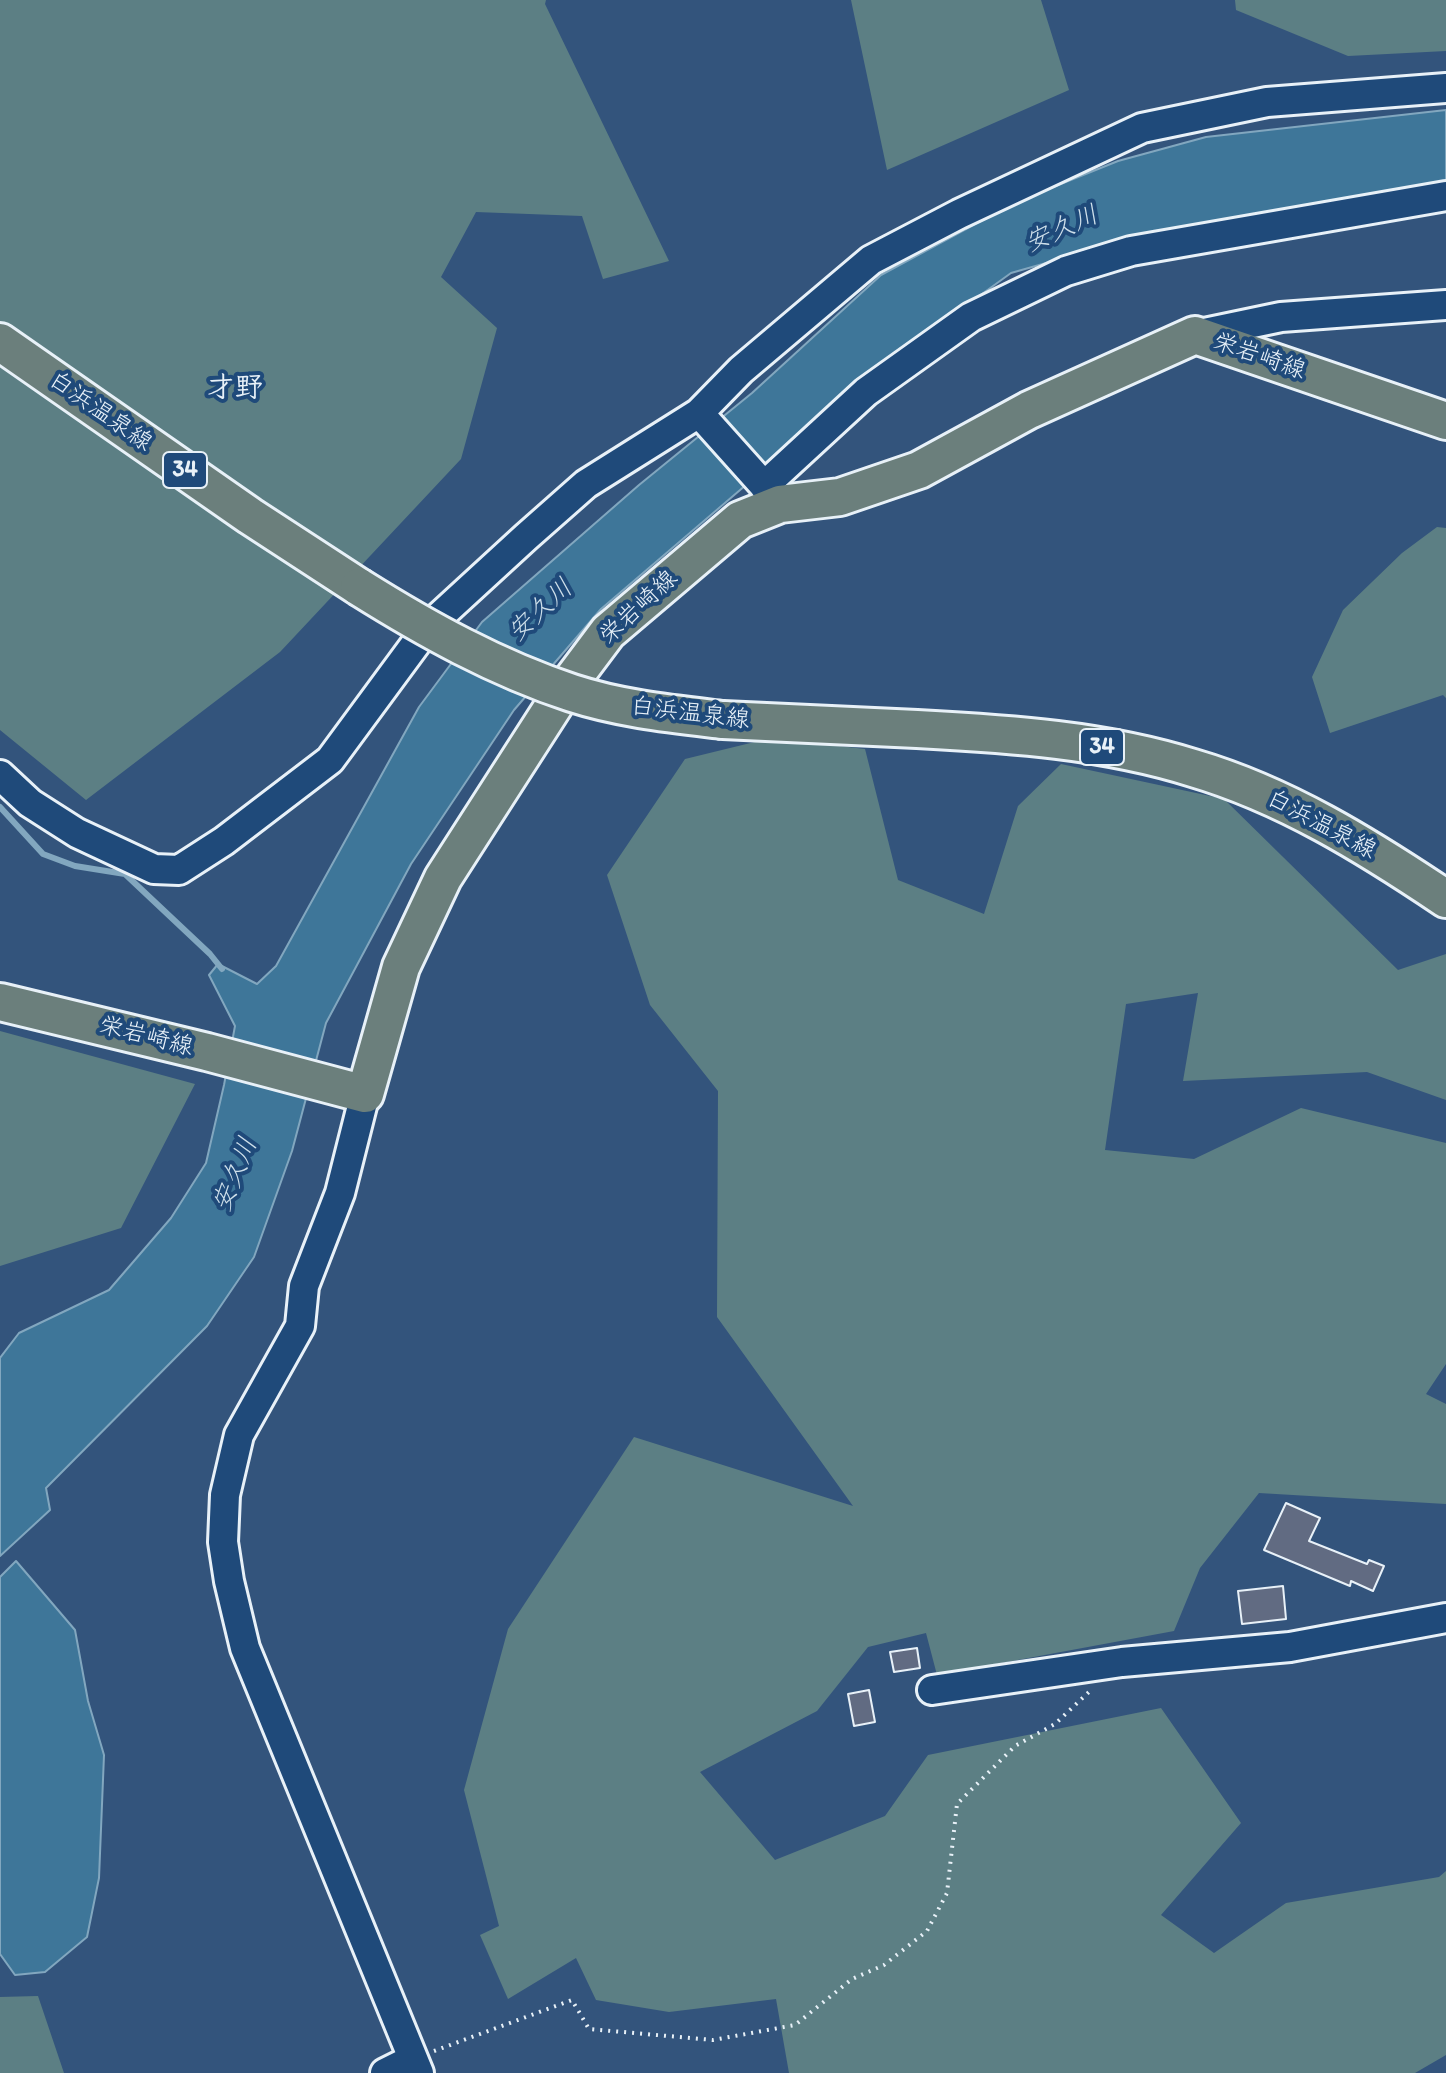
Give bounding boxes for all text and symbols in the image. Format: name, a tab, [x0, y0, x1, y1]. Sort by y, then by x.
water label: 安久川	[1020, 200, 1104, 260]
street label: 栄岩崎線	[1209, 328, 1309, 386]
street label: 白浜温泉線	[43, 366, 157, 458]
district label: 才野	[207, 372, 263, 406]
road number: 34	[163, 452, 207, 488]
street label: 栄岩崎線	[594, 565, 684, 651]
water label: 安久川	[502, 573, 580, 649]
street label: 白浜温泉線	[629, 692, 751, 736]
road number: 34	[1080, 729, 1124, 765]
street label: 白浜温泉線	[1261, 784, 1381, 866]
street label: 栄岩崎線	[96, 1011, 196, 1063]
water label: 安久川	[207, 1133, 265, 1217]

